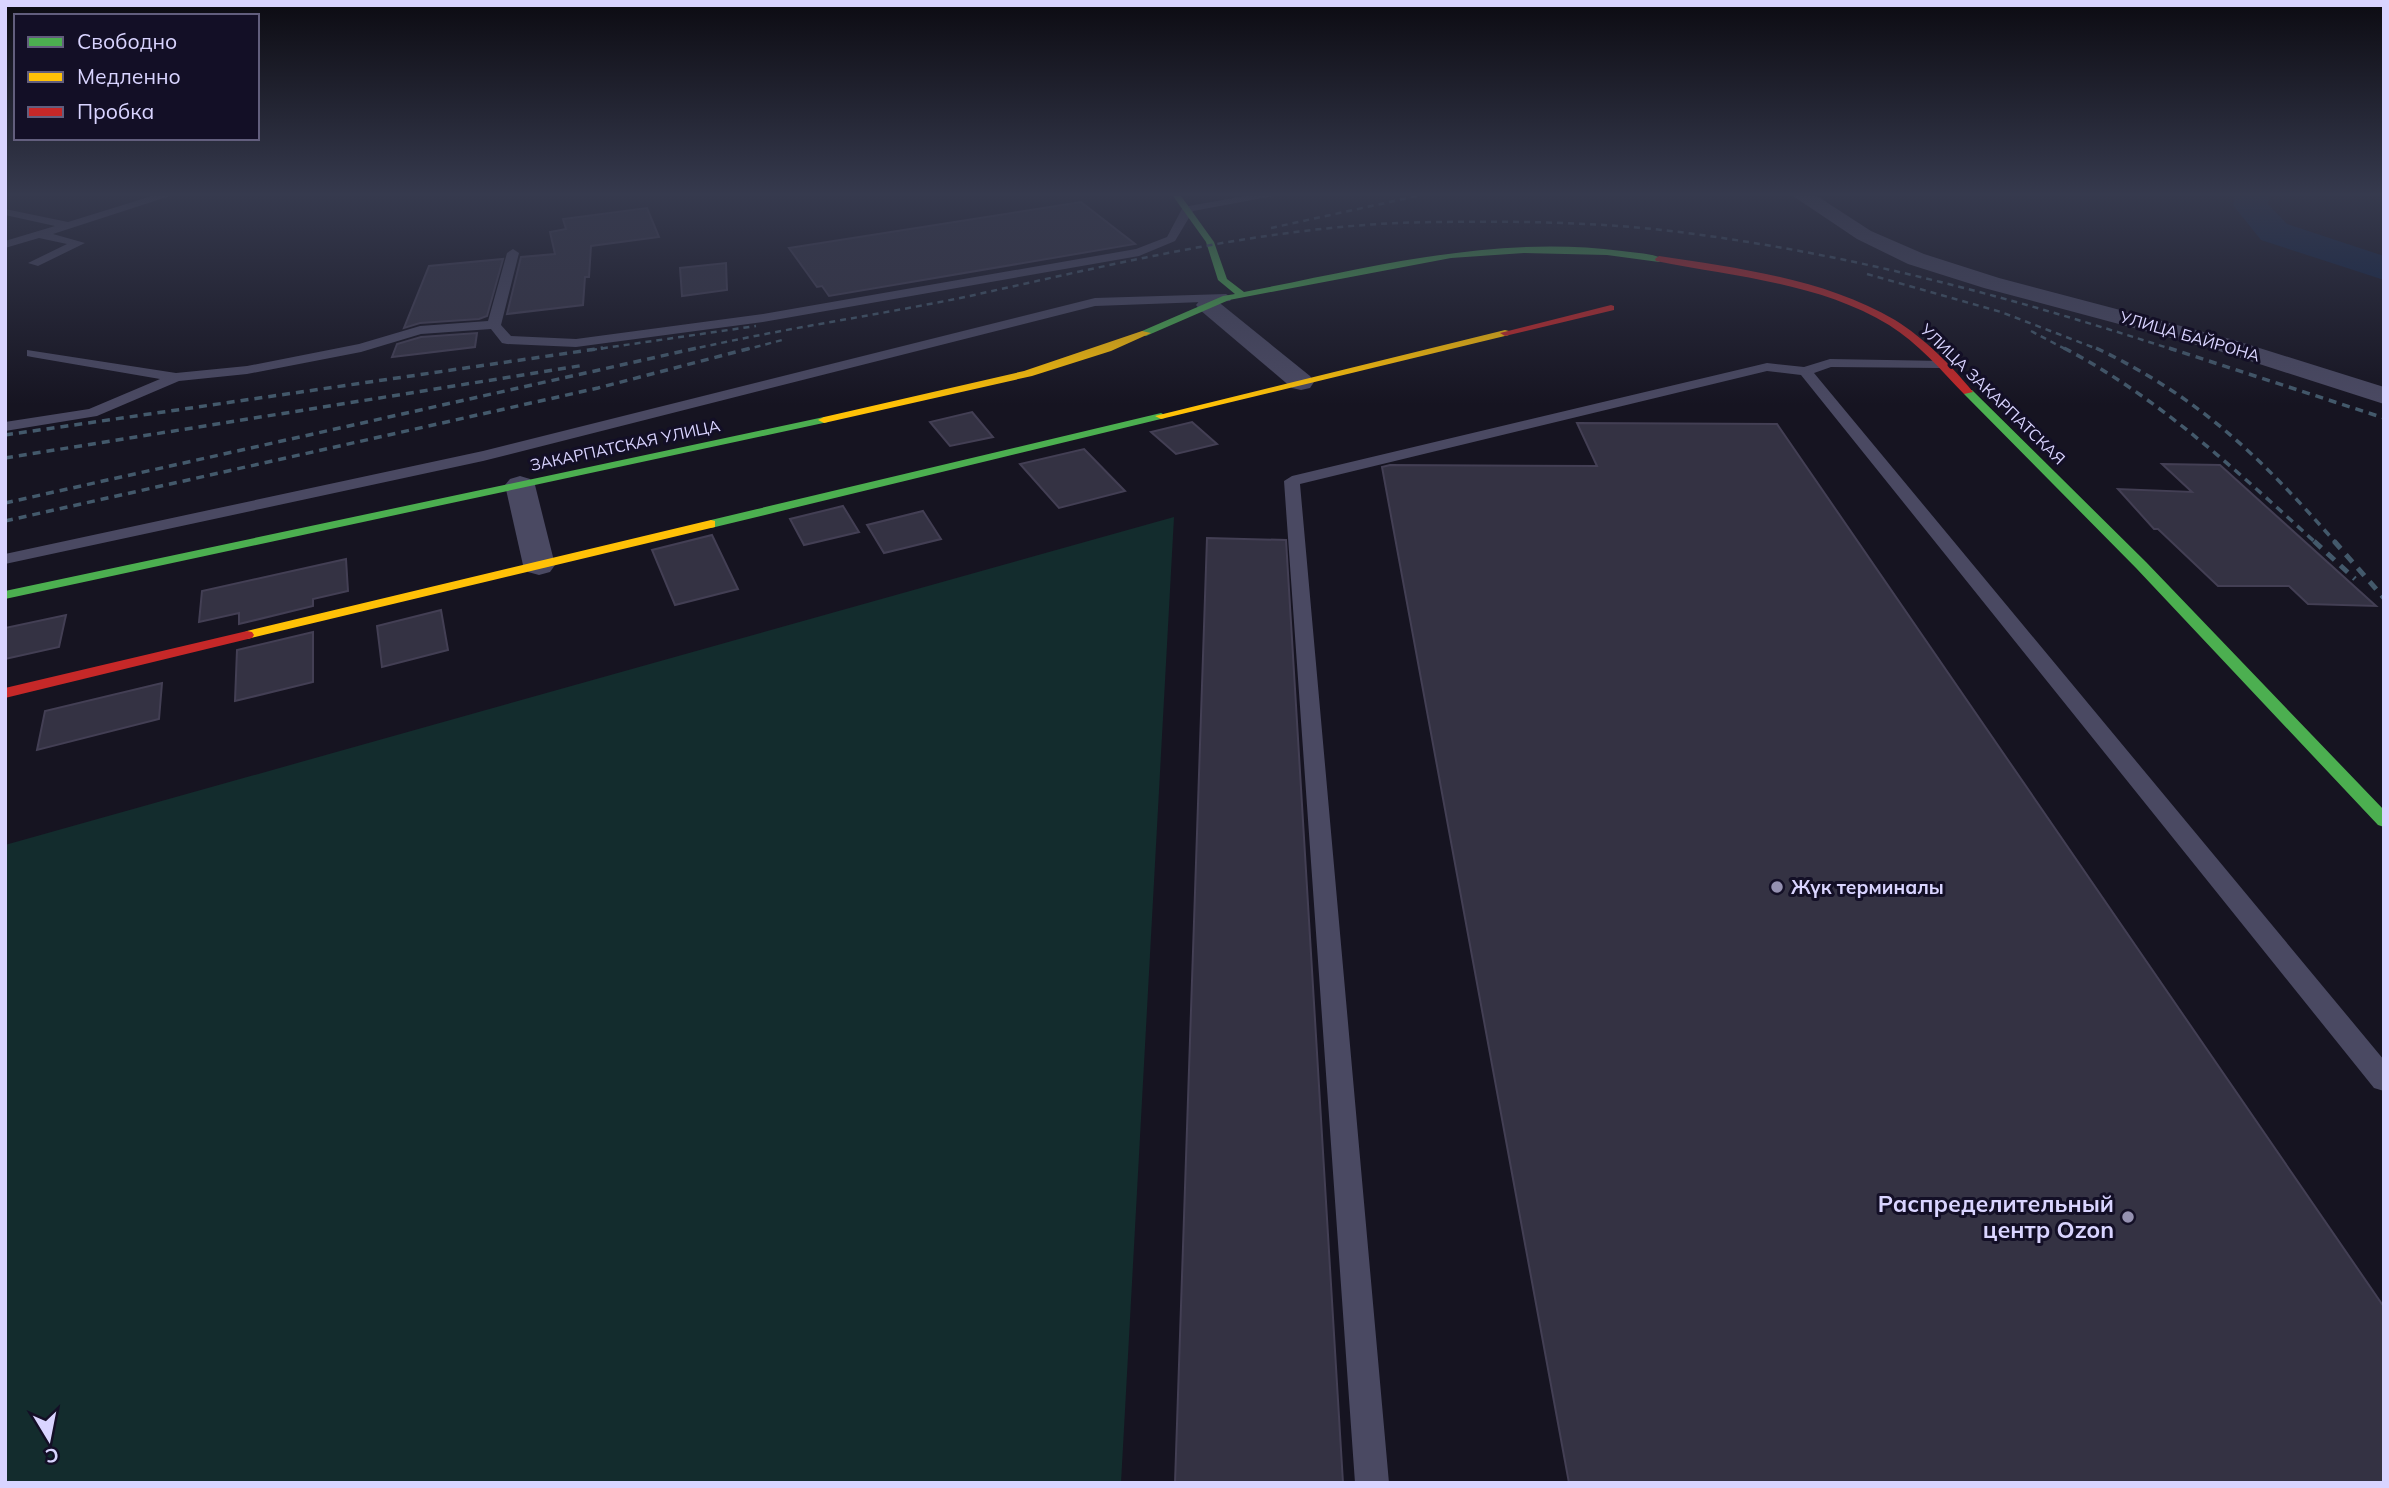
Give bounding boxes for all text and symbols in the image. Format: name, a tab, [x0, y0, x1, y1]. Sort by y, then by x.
legend	[14, 14, 259, 140]
text: Свободно	[77, 28, 177, 54]
text: Медленно	[77, 63, 181, 89]
text: Пробка	[77, 98, 154, 124]
street label: УЛИЦА БАЙРОНА	[2117, 306, 2263, 366]
street label: УЛИЦА ЗАКАРПАТСКАЯ	[1916, 319, 2070, 468]
street label: ЗАКАРПАТСКАЯ УЛИЦА	[528, 415, 722, 475]
place label: Жүк терминалы	[1791, 875, 1944, 899]
marker: Жүк терминалы	[1769, 879, 1785, 895]
place label: Распределительный центр Ozon	[1878, 1189, 2114, 1244]
marker: Распределительный центр Ozon	[2120, 1209, 2136, 1225]
north arrow	[14, 1404, 84, 1474]
text: С	[43, 1443, 60, 1469]

